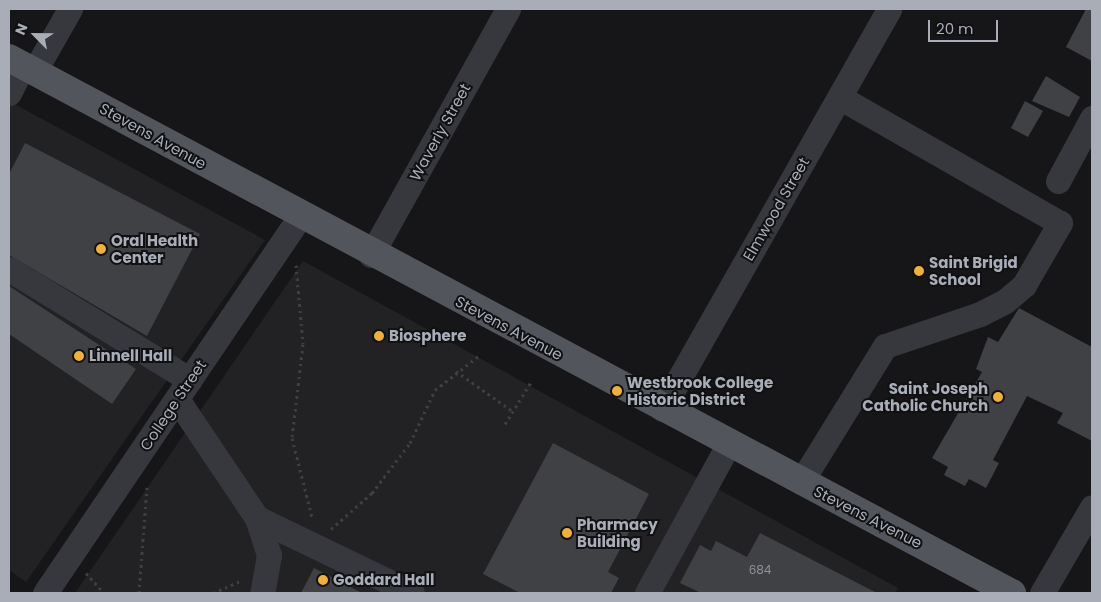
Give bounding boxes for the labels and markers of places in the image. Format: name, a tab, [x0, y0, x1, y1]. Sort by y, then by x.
place label: Oral Health Center	[111, 231, 198, 266]
marker: Oral Health Center	[95, 243, 107, 255]
place label: Saint Brigid School	[929, 253, 1018, 288]
marker: Saint Brigid School	[913, 265, 925, 277]
place label: Biosphere	[389, 327, 466, 345]
marker: Biosphere	[373, 330, 385, 342]
place label: Linnell Hall	[89, 347, 172, 365]
marker: Linnell Hall	[73, 350, 85, 362]
place label: Westbrook College Historic District	[627, 373, 773, 408]
place label: Saint Joseph Catholic Church	[862, 379, 988, 414]
marker: Westbrook College Historic District	[611, 385, 623, 397]
marker: Saint Joseph Catholic Church	[992, 391, 1004, 403]
place label: Pharmacy Building	[577, 515, 658, 550]
marker: Pharmacy Building	[561, 527, 573, 539]
place label: Goddard Hall	[333, 571, 434, 589]
marker: Goddard Hall	[317, 574, 329, 586]

